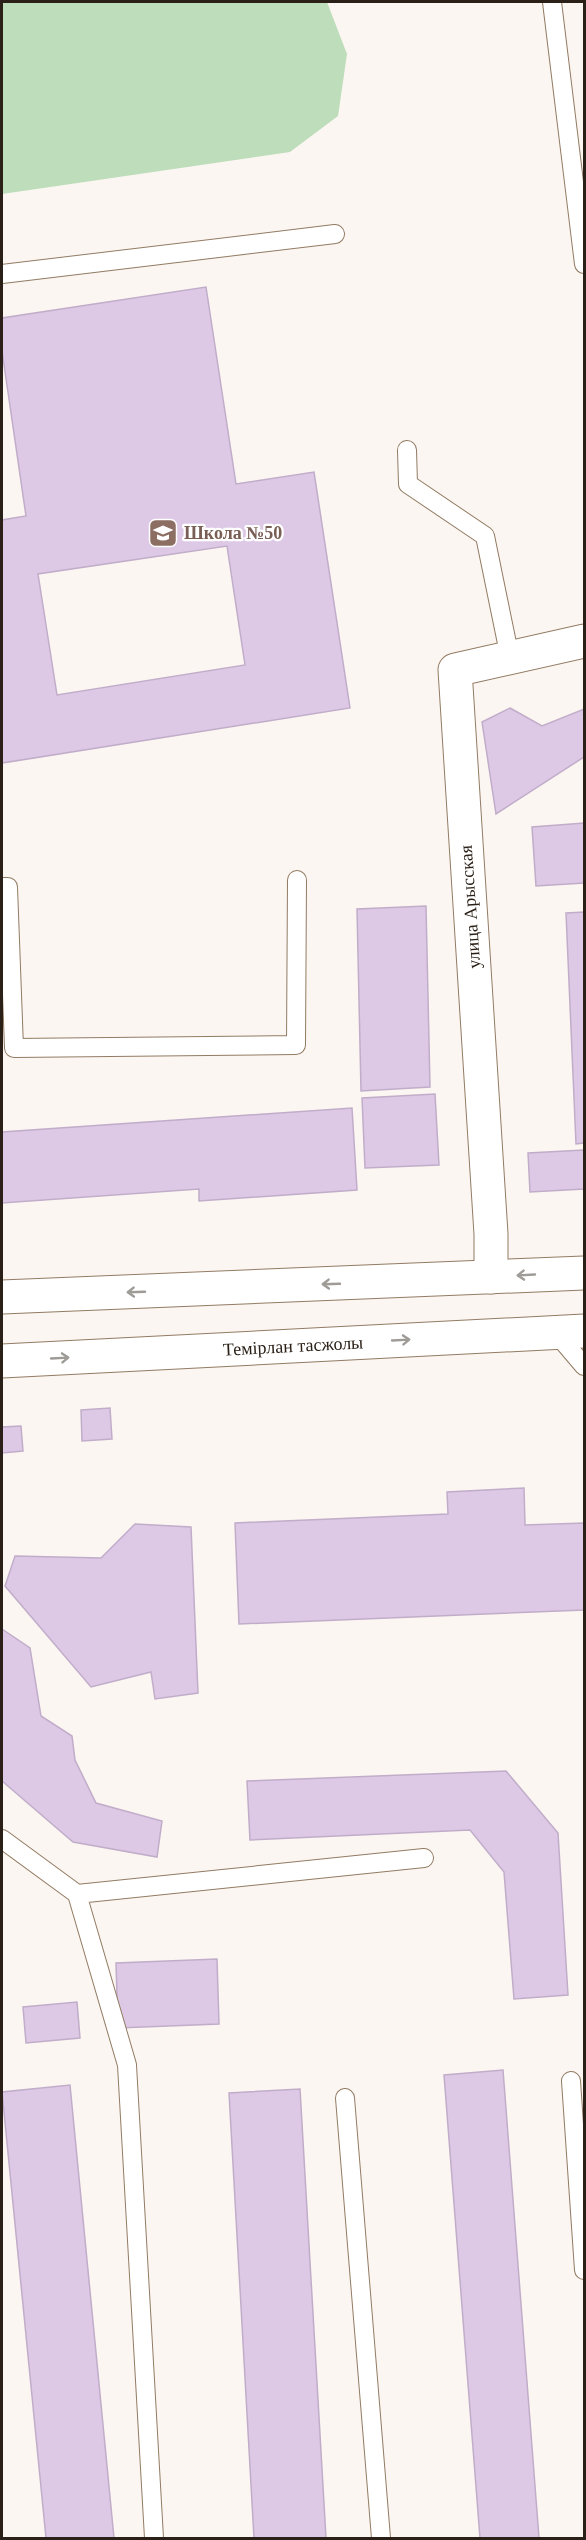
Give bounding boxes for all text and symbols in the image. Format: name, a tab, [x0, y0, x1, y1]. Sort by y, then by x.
school or university icon: Школа №50	[147, 517, 179, 549]
place label: Школа №50	[184, 523, 282, 543]
street label: улица Арысская	[456, 845, 484, 969]
one-way arrow	[517, 1270, 537, 1281]
one-way arrow	[322, 1278, 342, 1289]
one-way arrow	[127, 1286, 147, 1297]
street label: Темірлан тасжолы	[222, 1332, 364, 1360]
one-way arrow	[391, 1335, 411, 1346]
one-way arrow	[49, 1352, 69, 1363]

